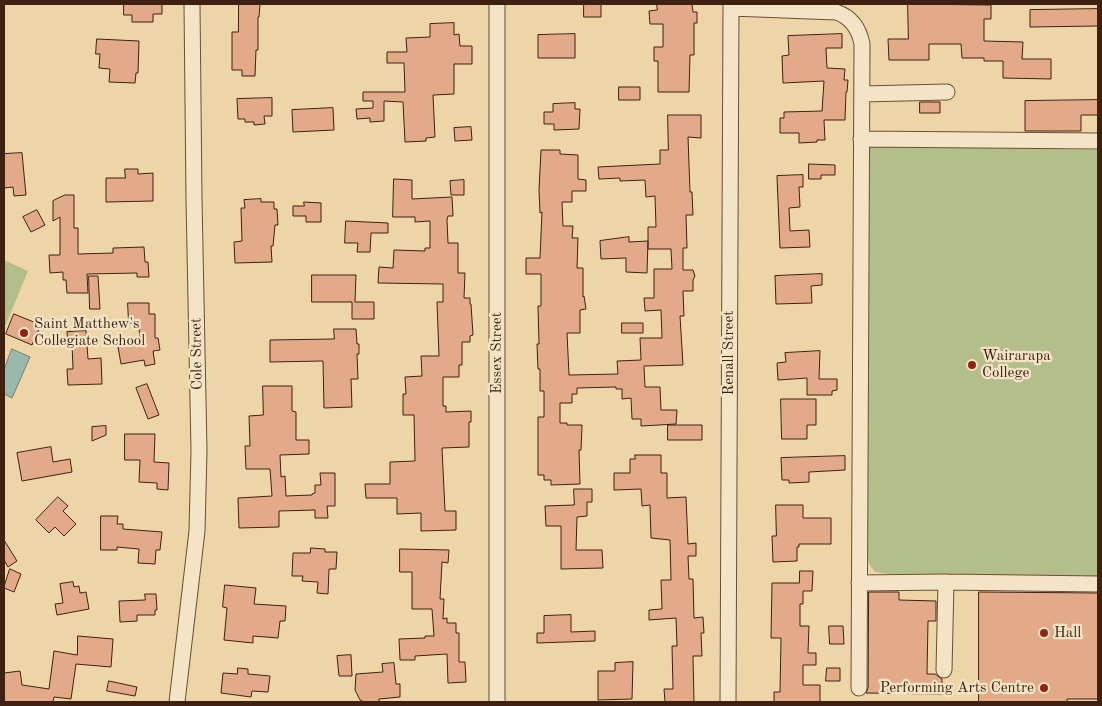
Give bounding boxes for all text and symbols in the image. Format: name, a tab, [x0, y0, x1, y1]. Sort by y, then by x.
street label: Renall Street	[720, 310, 738, 396]
street label: Essex Street	[488, 312, 506, 394]
place label: Saint Matthew's Collegiate School	[34, 315, 145, 350]
street label: Cole Street	[187, 318, 207, 390]
marker: Saint Matthew's Collegiate School	[18, 327, 30, 339]
place label: Wairarapa College	[982, 347, 1051, 382]
marker: Wairarapa College	[966, 359, 978, 371]
place label: Hall	[1054, 624, 1081, 642]
marker: Hall	[1038, 627, 1050, 639]
place label: Performing Arts Centre	[880, 679, 1034, 697]
marker: Performing Arts Centre	[1038, 682, 1050, 694]

